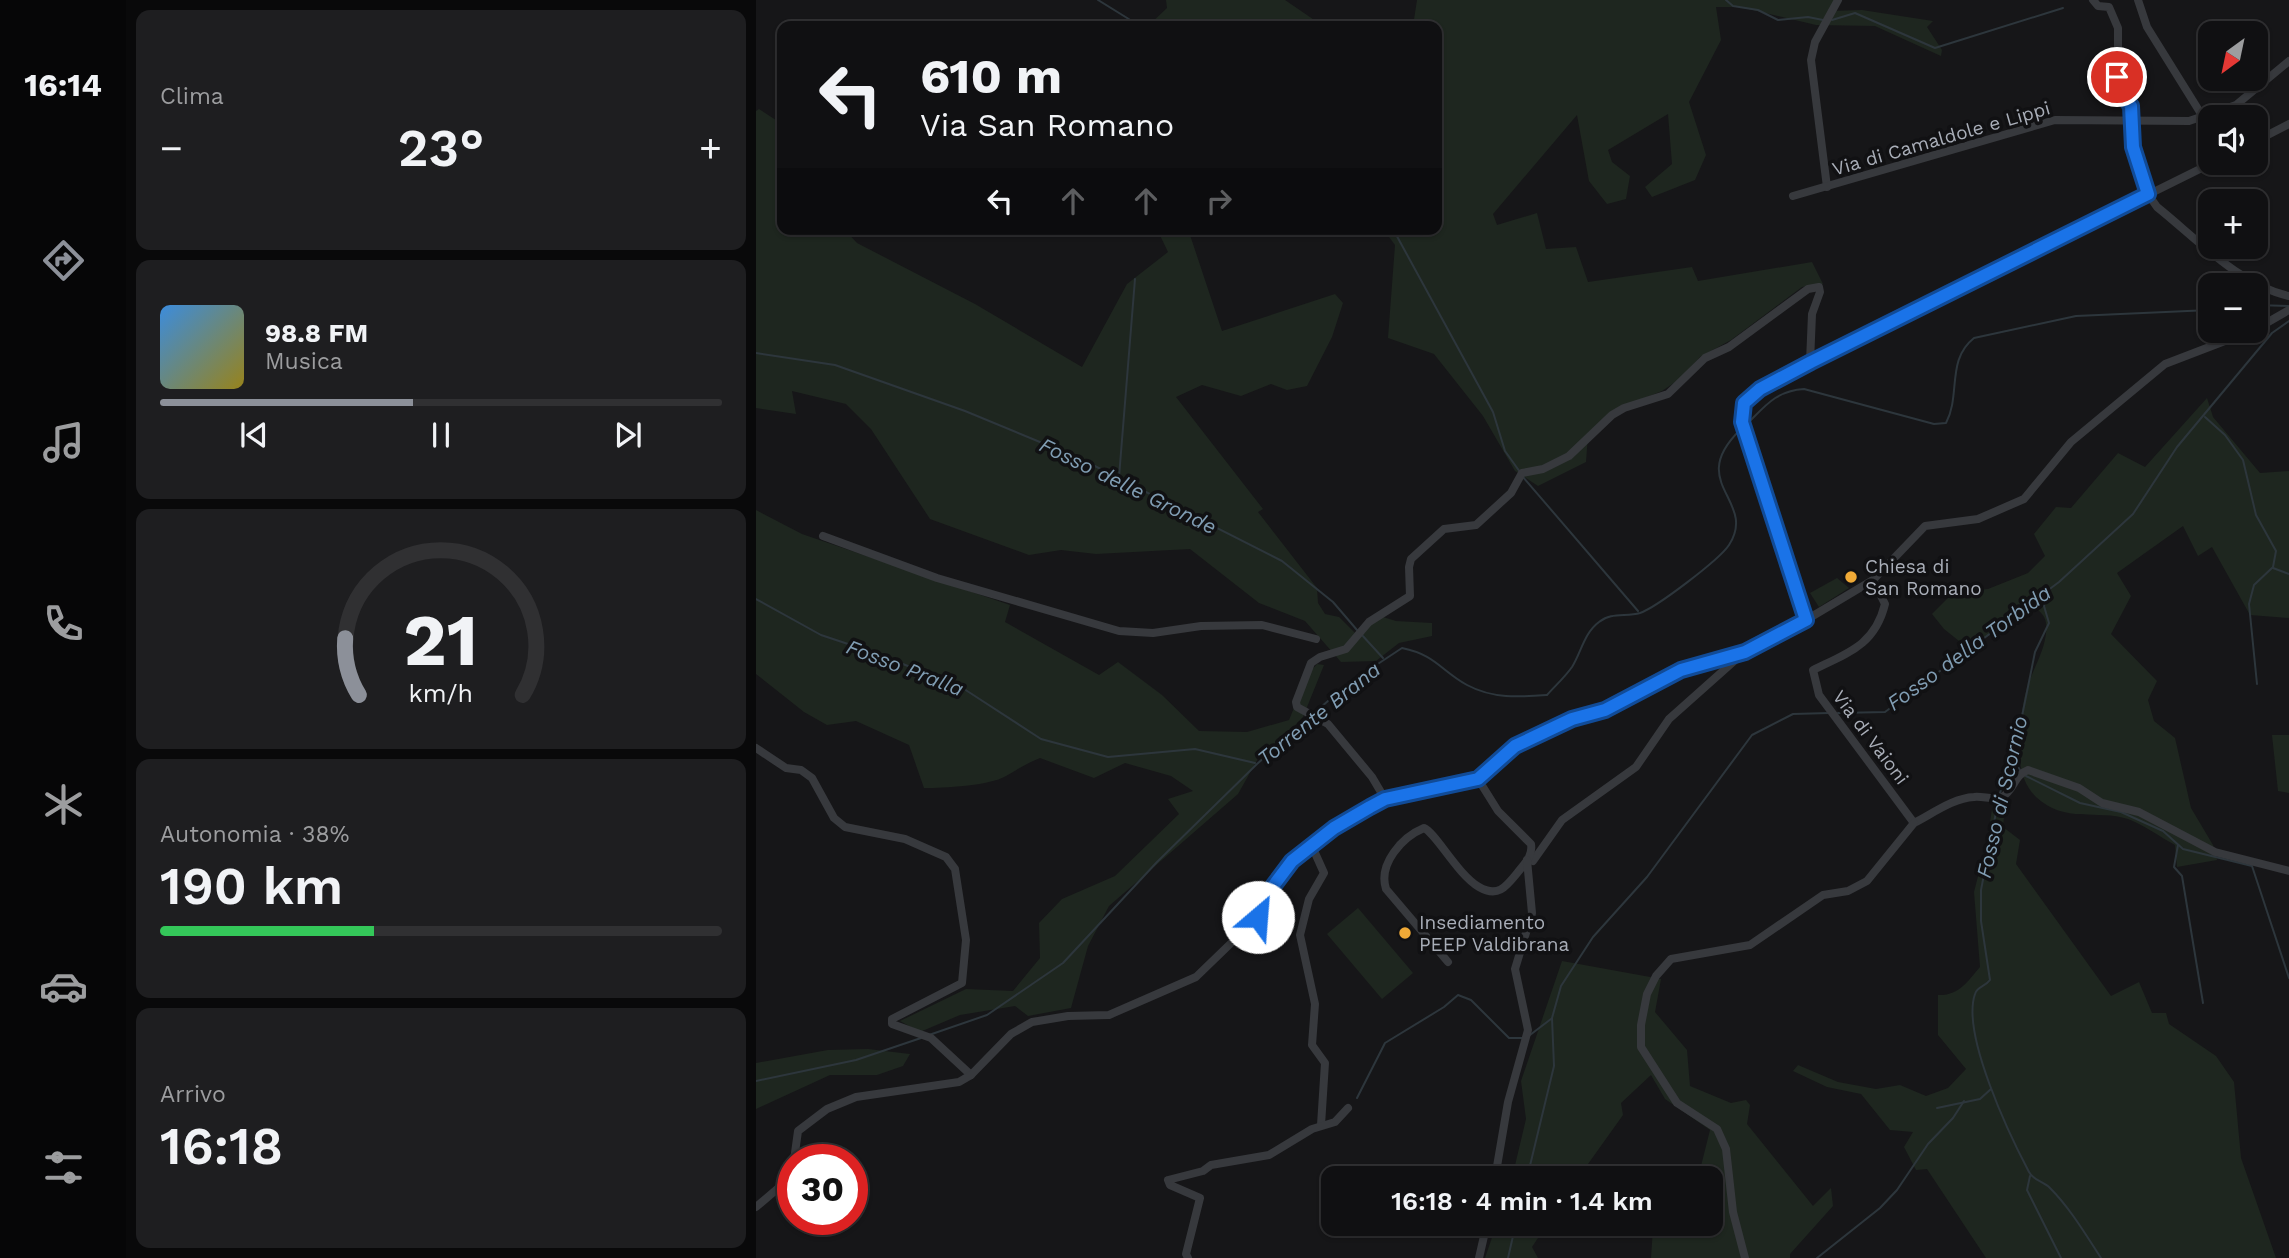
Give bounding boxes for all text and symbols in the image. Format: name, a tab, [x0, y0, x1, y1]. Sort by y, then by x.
north arrow	[2198, 21, 2268, 91]
map controls	[2198, 21, 2268, 343]
text: 610 m	[920, 47, 1062, 105]
pin	[2087, 47, 2147, 107]
icon: left	[805, 49, 896, 140]
icon: arrive	[2098, 58, 2136, 96]
text: 16:14	[24, 66, 102, 104]
text: Clima	[160, 83, 224, 110]
street label: Via di Camaldole e Lippi	[1830, 96, 2053, 181]
button: sound	[2198, 105, 2268, 175]
text: Via San Romano	[920, 106, 1174, 144]
text: 23°	[398, 118, 484, 179]
text: −	[160, 126, 183, 170]
text: +	[699, 126, 722, 170]
icon: left	[981, 182, 1019, 220]
icon: ahead	[1054, 182, 1092, 220]
icon: ahead	[1127, 182, 1165, 220]
icon: right	[1200, 182, 1238, 220]
button: +	[2198, 189, 2268, 259]
icon: directions	[39, 236, 88, 285]
button: −	[2198, 273, 2268, 343]
text: 98.8 FM	[265, 318, 368, 348]
text: Musica	[265, 348, 343, 375]
icon: previous	[235, 416, 273, 454]
icon: pause	[422, 416, 460, 454]
icon: next	[609, 416, 647, 454]
icon: music	[39, 418, 88, 467]
water label: Fosso delle Gronde	[1036, 432, 1221, 539]
place label: Chiesa di San Romano	[1865, 555, 1982, 600]
marker: Chiesa di San Romano	[1843, 569, 1859, 585]
water label: Fosso della Torbida	[1882, 580, 2056, 716]
text: 21	[404, 597, 478, 683]
icon: phone	[39, 599, 88, 648]
water label: Fosso Pralla	[843, 634, 967, 701]
water label: Torrente Brana	[1252, 656, 1385, 771]
text: km/h	[409, 679, 473, 708]
street label: Via di Vaioni	[1828, 686, 1914, 789]
water label: Fosso di Scornio	[1971, 713, 2032, 880]
icon: climate	[39, 780, 88, 829]
text: Autonomia · 38%	[160, 821, 349, 848]
text: 190 km	[160, 856, 343, 917]
position arrow	[1221, 880, 1295, 954]
place label: Insediamento PEEP Valdibrana	[1419, 911, 1569, 956]
marker: Insediamento PEEP Valdibrana	[1397, 925, 1413, 941]
icon: car	[39, 962, 88, 1011]
text: Arrivo	[160, 1081, 226, 1108]
text: 16:18	[160, 1116, 283, 1177]
icon: filters	[39, 1143, 88, 1192]
speed limit sign: 30	[777, 1144, 868, 1235]
text: 16:18 · 4 min · 1.4 km	[1391, 1186, 1653, 1216]

